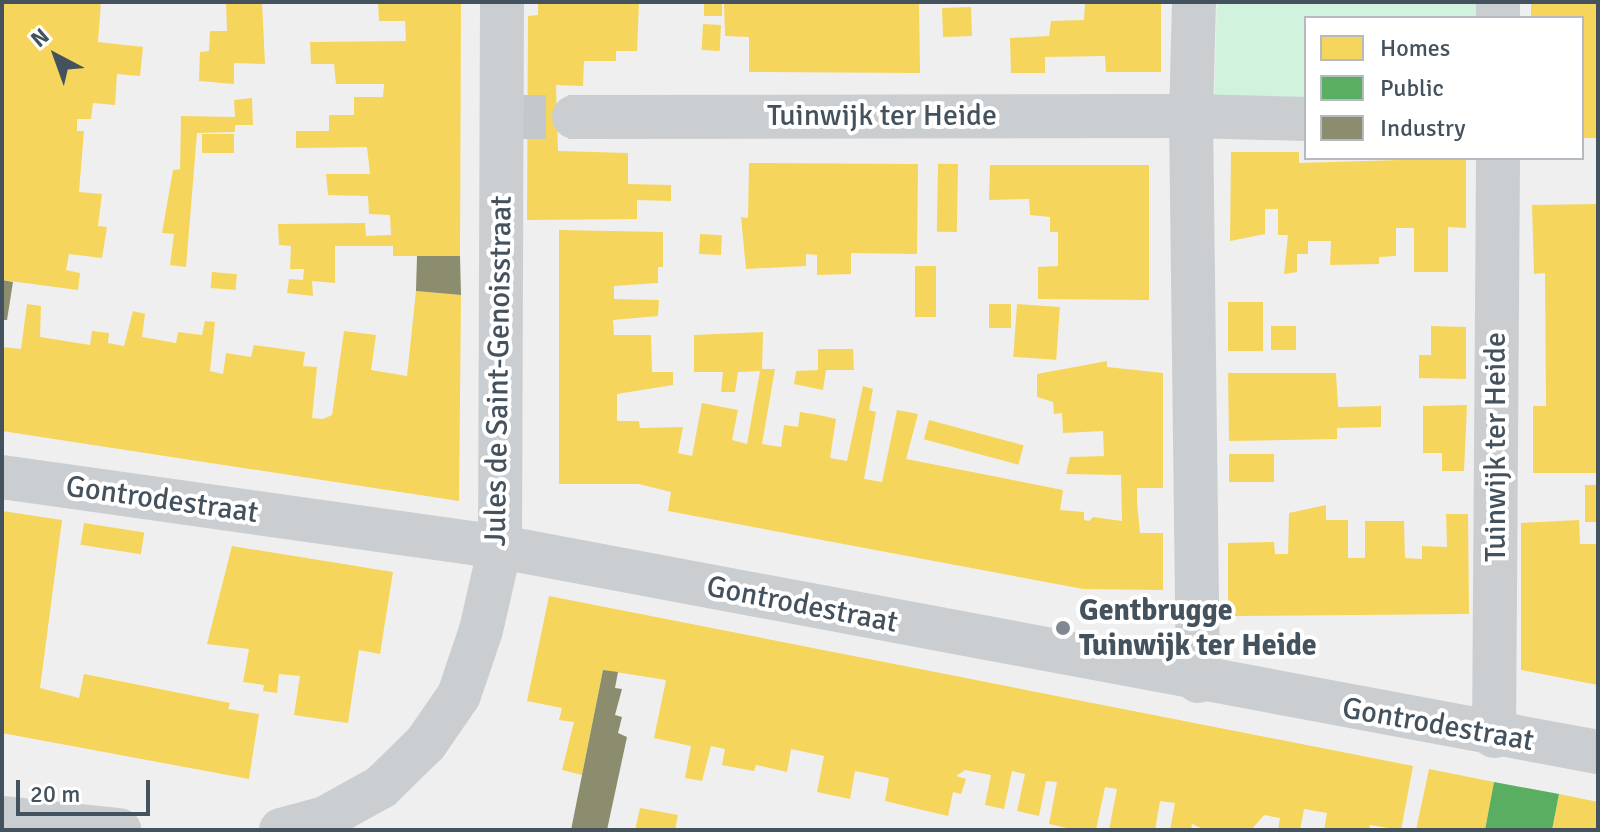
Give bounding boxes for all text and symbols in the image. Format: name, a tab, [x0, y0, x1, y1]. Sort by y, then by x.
north arrow	[16, 16, 96, 96]
legend	[1304, 16, 1584, 160]
text: N	[25, 22, 55, 53]
text: Homes	[1380, 33, 1450, 63]
text: Public	[1380, 73, 1444, 103]
street label: Tuinwijk ter Heide	[767, 98, 997, 134]
text: Industry	[1380, 113, 1466, 143]
street label: Jules de Saint-Genoisstraat	[478, 195, 520, 547]
street label: Tuinwijk ter Heide	[1478, 332, 1514, 562]
street label: Gontrodestraat	[64, 469, 260, 531]
street label: Gontrodestraat	[703, 569, 901, 641]
place label: Gentbrugge Tuinwijk ter Heide	[1079, 593, 1317, 664]
marker: Gentbrugge Tuinwijk ter Heide	[1054, 619, 1072, 637]
street label: Gontrodestraat	[1339, 690, 1537, 760]
scale bar	[20, 764, 154, 814]
text: 20 m	[30, 779, 80, 809]

